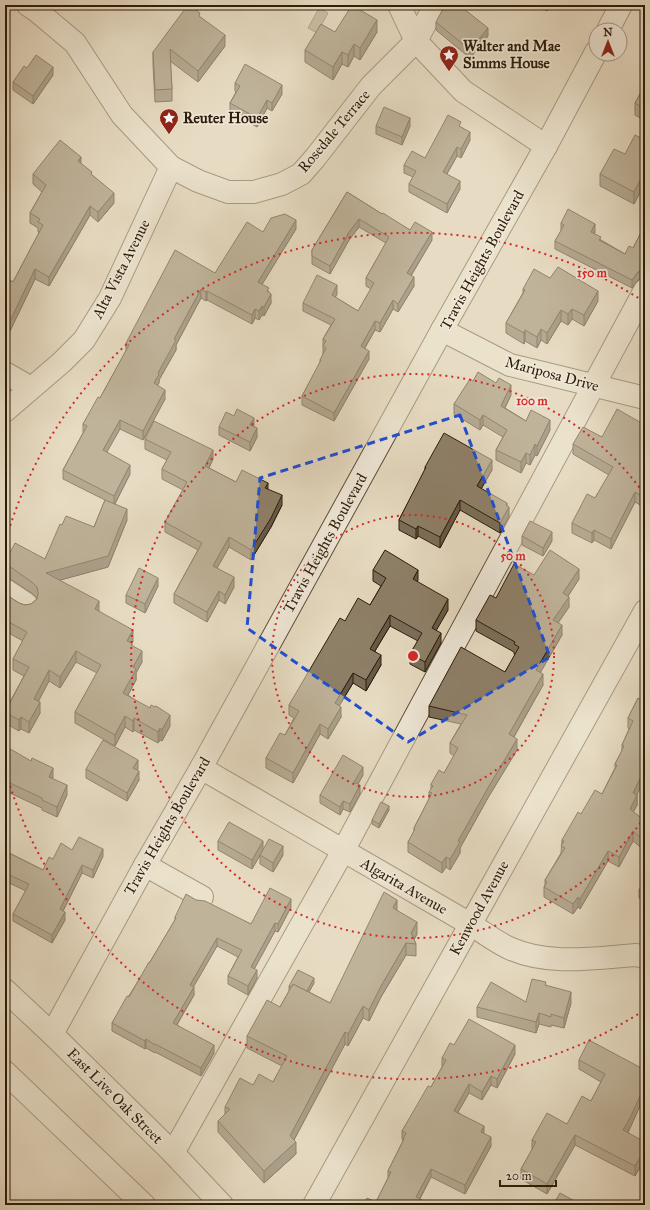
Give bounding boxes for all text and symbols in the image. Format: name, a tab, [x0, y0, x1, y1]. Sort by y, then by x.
north arrow	[588, 22, 628, 62]
text: N	[603, 26, 613, 39]
place label: Walter and Mae Simms House	[463, 37, 561, 72]
place icon: Walter and Mae Simms House	[438, 44, 460, 72]
street label: Rosedale Terrace	[294, 86, 374, 176]
place icon: Reuter House	[158, 107, 180, 135]
place label: Reuter House	[183, 109, 269, 127]
street label: Travis Heights Boulevard	[436, 187, 528, 333]
street label: Alta Vista Avenue	[88, 216, 154, 322]
text: 150 m	[577, 266, 608, 280]
street label: Mariposa Drive	[503, 353, 601, 395]
text: 100 m	[516, 394, 549, 408]
street label: Travis Heights Boulevard	[279, 470, 371, 616]
text: 50 m	[500, 549, 527, 563]
centre of rings	[406, 649, 420, 663]
street label: Travis Heights Boulevard	[120, 753, 214, 898]
street label: Algarita Avenue	[357, 853, 451, 918]
street label: Kenwood Avenue	[446, 857, 512, 959]
street label: East Live Oak Street	[63, 1044, 167, 1148]
scale bar	[500, 1162, 556, 1188]
text: 20 m	[506, 1169, 532, 1183]

